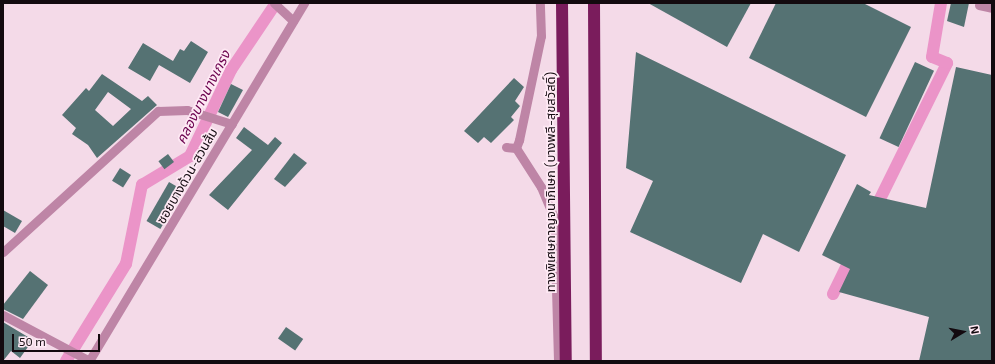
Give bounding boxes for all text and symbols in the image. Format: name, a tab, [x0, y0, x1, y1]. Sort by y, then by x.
water label: คลองบางนางเกรง	[172, 48, 234, 146]
street label: ทางพิเศษกาญจนาภิเษก (บางพลี-สุขสวัสดิ์)	[542, 72, 558, 292]
street label: ซอยบางด้วน-สวนส้ม	[153, 125, 221, 227]
north arrow	[943, 312, 983, 352]
text: N	[968, 325, 982, 335]
scale bar	[14, 326, 102, 352]
text: 50 m	[19, 334, 46, 348]

